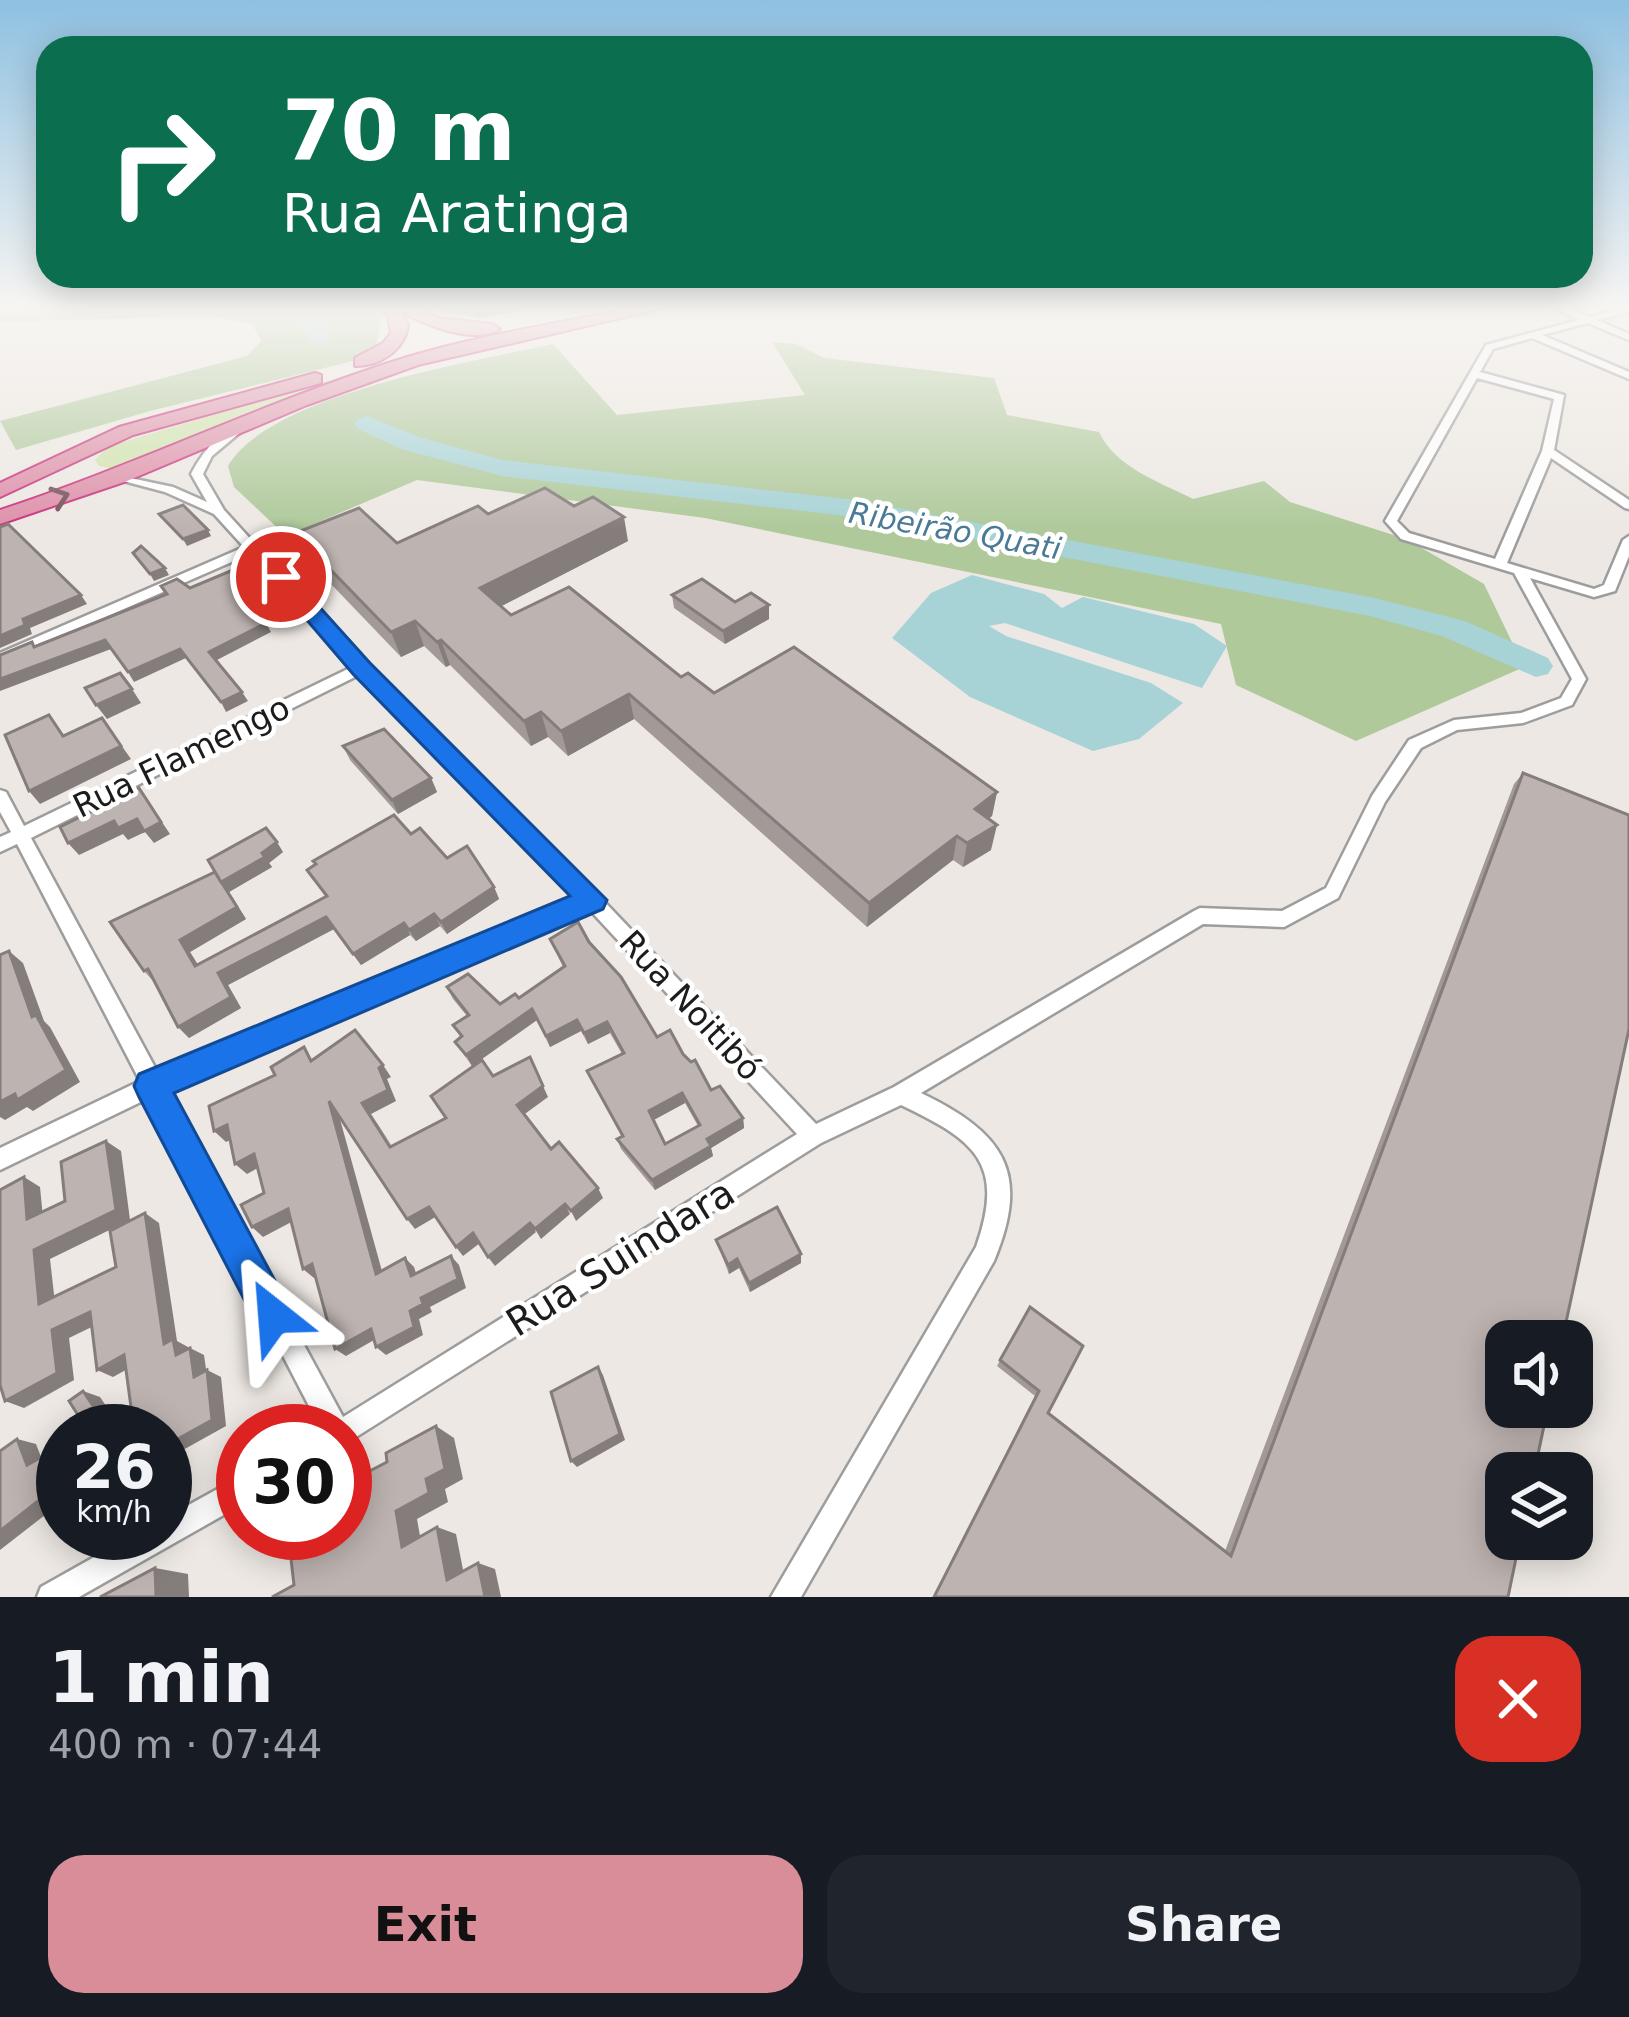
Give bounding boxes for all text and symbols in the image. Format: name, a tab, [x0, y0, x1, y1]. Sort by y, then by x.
text: 70 m	[282, 82, 516, 180]
icon: right	[84, 84, 240, 240]
text: Rua Aratinga	[282, 182, 632, 245]
one-way arrow	[48, 487, 69, 511]
water label: Ribeirão Quati	[846, 495, 1065, 567]
pin	[230, 526, 332, 628]
icon: arrive	[248, 544, 314, 610]
street label: Rua Flamengo	[67, 687, 296, 826]
street label: Rua Noitibó	[611, 922, 770, 1088]
street label: Rua Suindara	[498, 1169, 742, 1345]
position arrow	[211, 1253, 337, 1379]
map controls	[1485, 1320, 1593, 1560]
button: sound	[1485, 1320, 1593, 1428]
speed limit sign: 30	[216, 1404, 372, 1560]
text: 26	[72, 1432, 156, 1502]
button: layers	[1485, 1452, 1593, 1560]
text: km/h	[76, 1494, 152, 1529]
text: 1 min	[48, 1635, 274, 1719]
button: close	[1455, 1636, 1581, 1762]
text: 400 m · 07:44	[48, 1722, 322, 1767]
button: Exit	[48, 1855, 803, 1993]
button: Share	[827, 1855, 1581, 1993]

